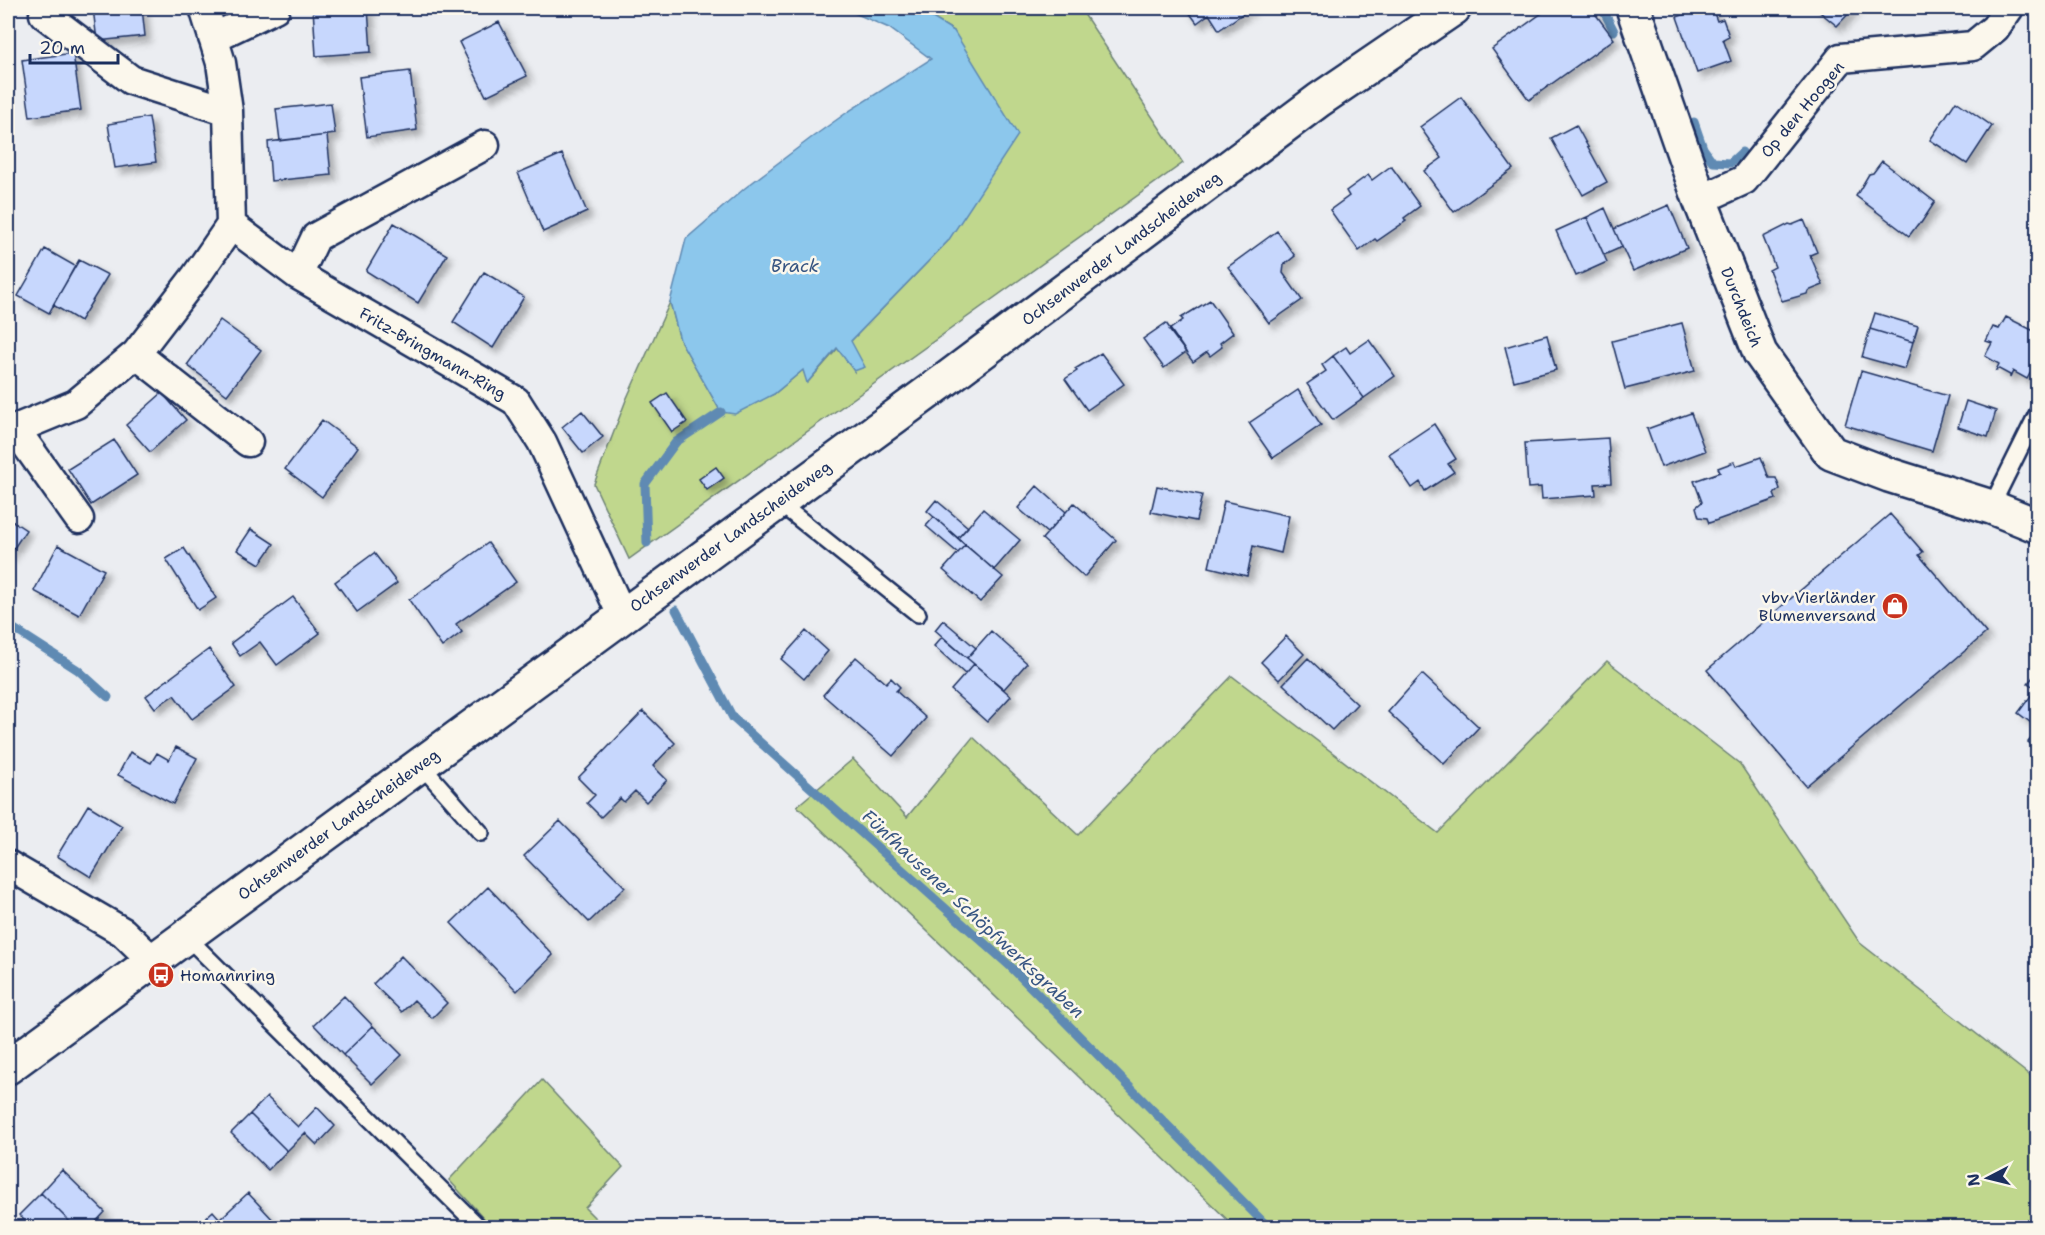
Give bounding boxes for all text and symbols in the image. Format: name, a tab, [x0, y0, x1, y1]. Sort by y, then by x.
scale bar	[30, 27, 118, 65]
text: 20 m	[39, 36, 85, 60]
street label: Op den Hoogen	[1756, 57, 1849, 162]
street label: Ochsenwerder Landscheideweg	[1017, 166, 1225, 330]
water label: Brack	[771, 254, 820, 278]
street label: Durchdeich	[1716, 264, 1767, 350]
street label: Fritz-Bringmann-Ring	[355, 303, 510, 404]
street label: Ochsenwerder Landscheideweg	[625, 456, 835, 617]
place label: vbv Vierländer Blumenversand	[1759, 587, 1876, 626]
shop icon: vbv Vierländer Blumenversand	[1880, 591, 1910, 621]
street label: Ochsenwerder Landscheideweg	[233, 744, 443, 905]
water label: Fünfhausener Schöpfwerksgraben	[857, 804, 1089, 1024]
bus stop icon: Homannring	[146, 960, 176, 990]
place label: Homannring	[180, 965, 275, 986]
north arrow	[1958, 1148, 2018, 1208]
text: N	[1962, 1172, 1985, 1187]

